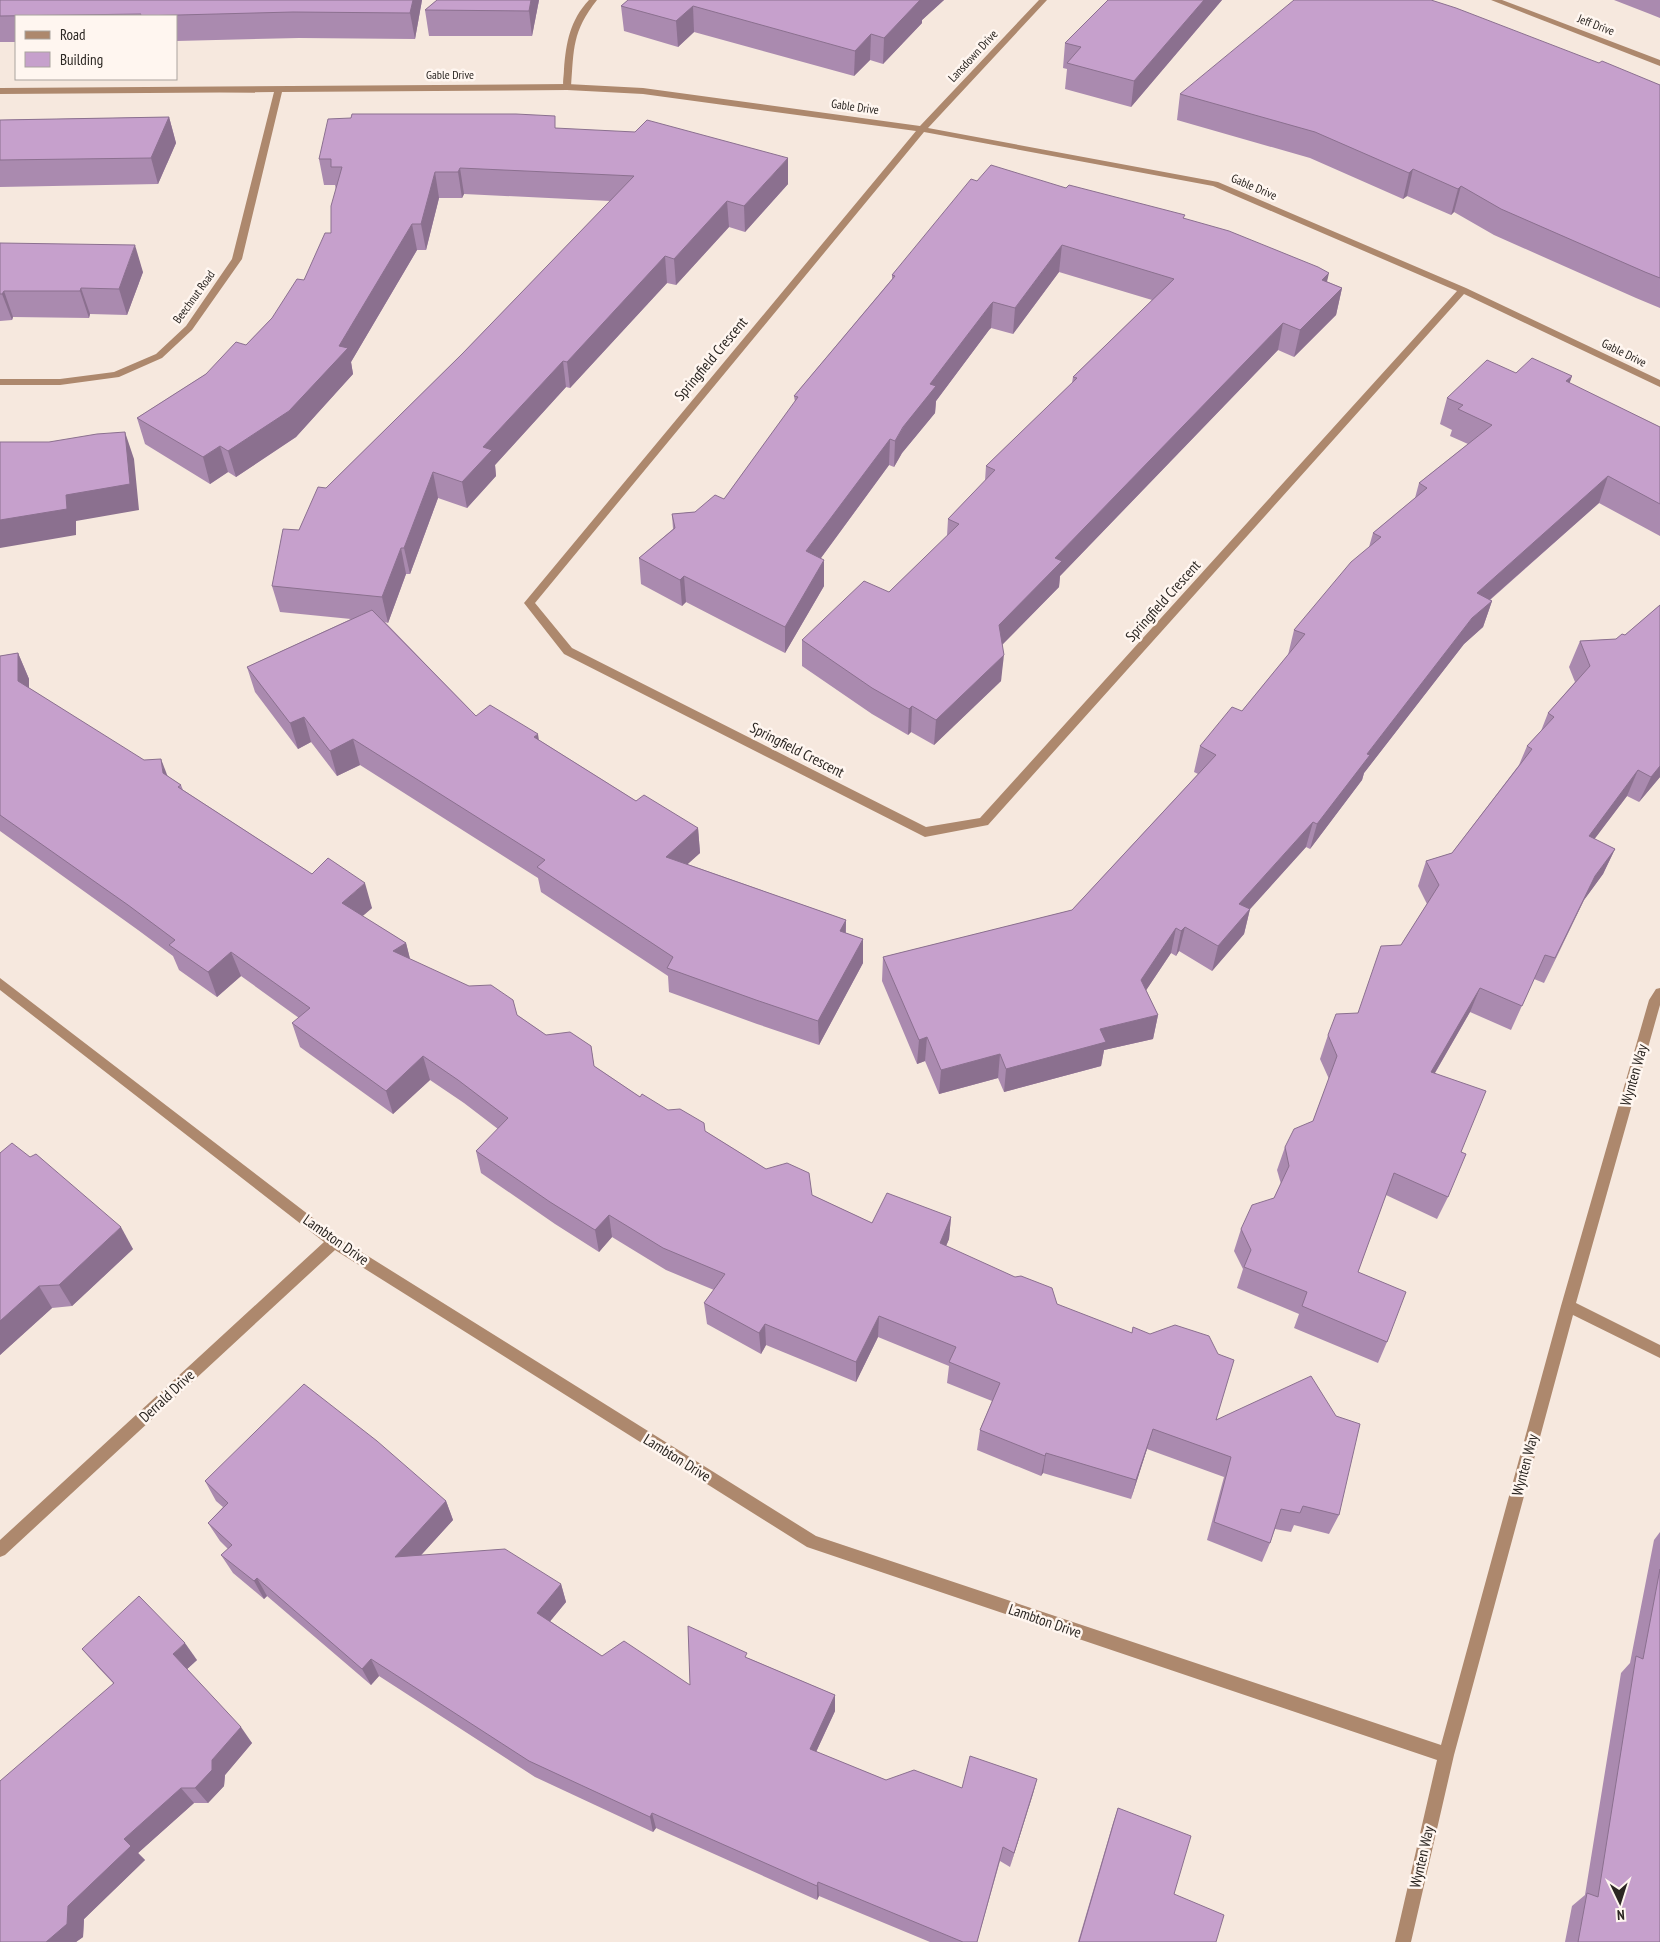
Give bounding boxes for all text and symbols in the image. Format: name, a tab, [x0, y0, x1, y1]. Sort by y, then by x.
street label: Jeff Drive	[1575, 10, 1617, 38]
legend	[15, 15, 178, 80]
text: Road	[60, 25, 86, 44]
street label: Lansdown Drive	[945, 26, 1001, 85]
text: Building	[60, 50, 103, 69]
street label: Gable Drive	[426, 67, 474, 82]
street label: Gable Drive	[830, 96, 880, 117]
street label: Gable Drive	[1229, 170, 1279, 203]
street label: Beechnut Road	[169, 267, 218, 326]
street label: Springfield Crescent	[670, 313, 751, 404]
street label: Gable Drive	[1599, 335, 1649, 370]
street label: Springfield Crescent	[1121, 556, 1204, 645]
street label: Springfield Crescent	[747, 718, 848, 781]
street label: Wynten Way	[1616, 1042, 1651, 1108]
street label: Lambton Drive	[300, 1210, 373, 1269]
street label: Derrald Drive	[135, 1365, 198, 1426]
street label: Lambton Drive	[640, 1429, 714, 1486]
street label: Wynten Way	[1507, 1432, 1542, 1498]
street label: Lambton Drive	[1006, 1599, 1084, 1642]
street label: Wynten Way	[1405, 1824, 1438, 1890]
north arrow	[1595, 1877, 1645, 1927]
text: N	[1617, 1906, 1625, 1924]

